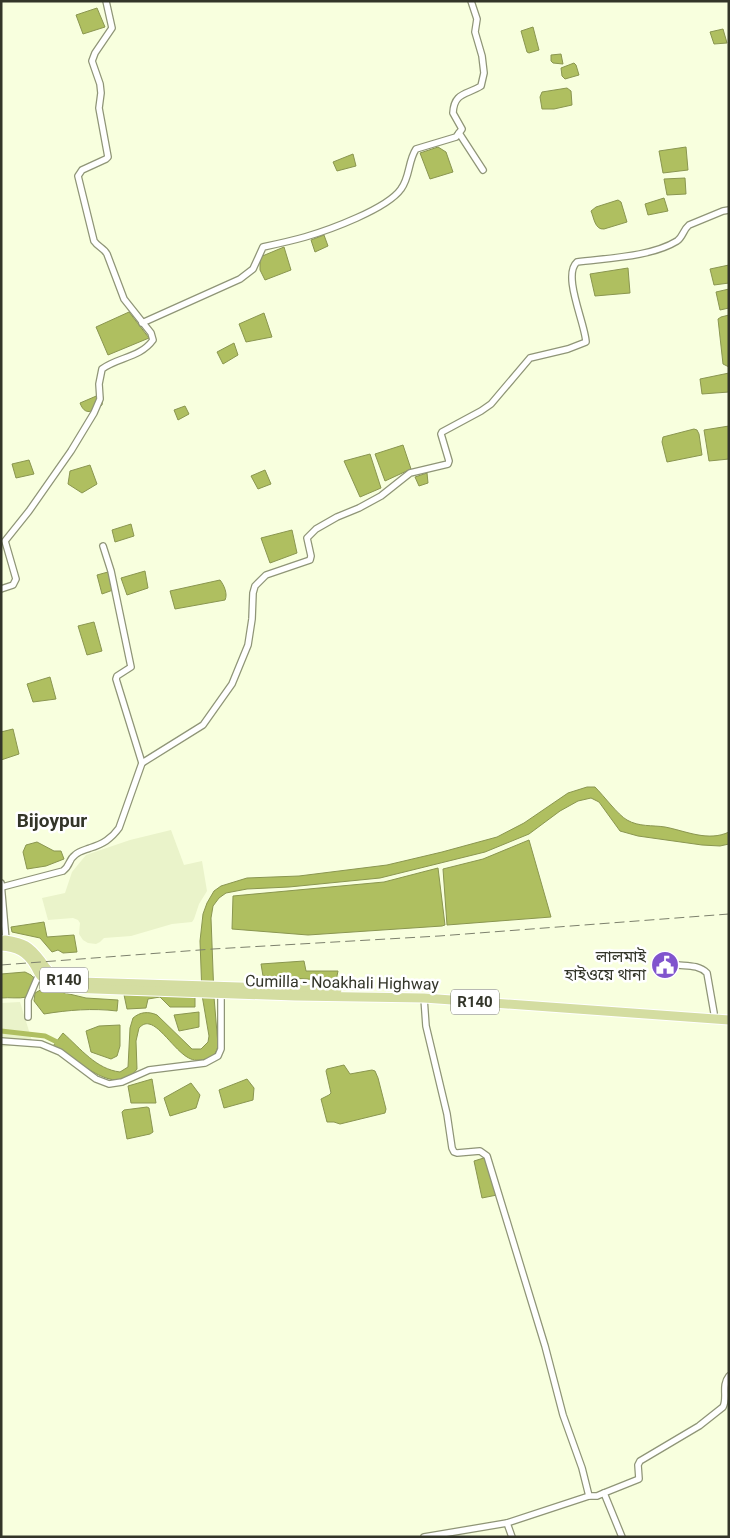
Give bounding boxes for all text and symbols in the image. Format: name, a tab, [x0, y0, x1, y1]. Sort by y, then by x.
district label: Bijoypur	[17, 809, 87, 832]
place label: লালমাই হাইওয়ে থানা	[564, 947, 647, 984]
public building icon: লালমাই হাইওয়ে থানা	[650, 950, 680, 980]
road number: R140	[40, 968, 88, 992]
street label: Cumilla - Noakhali Highway	[245, 971, 440, 994]
road number: R140	[451, 990, 499, 1014]

